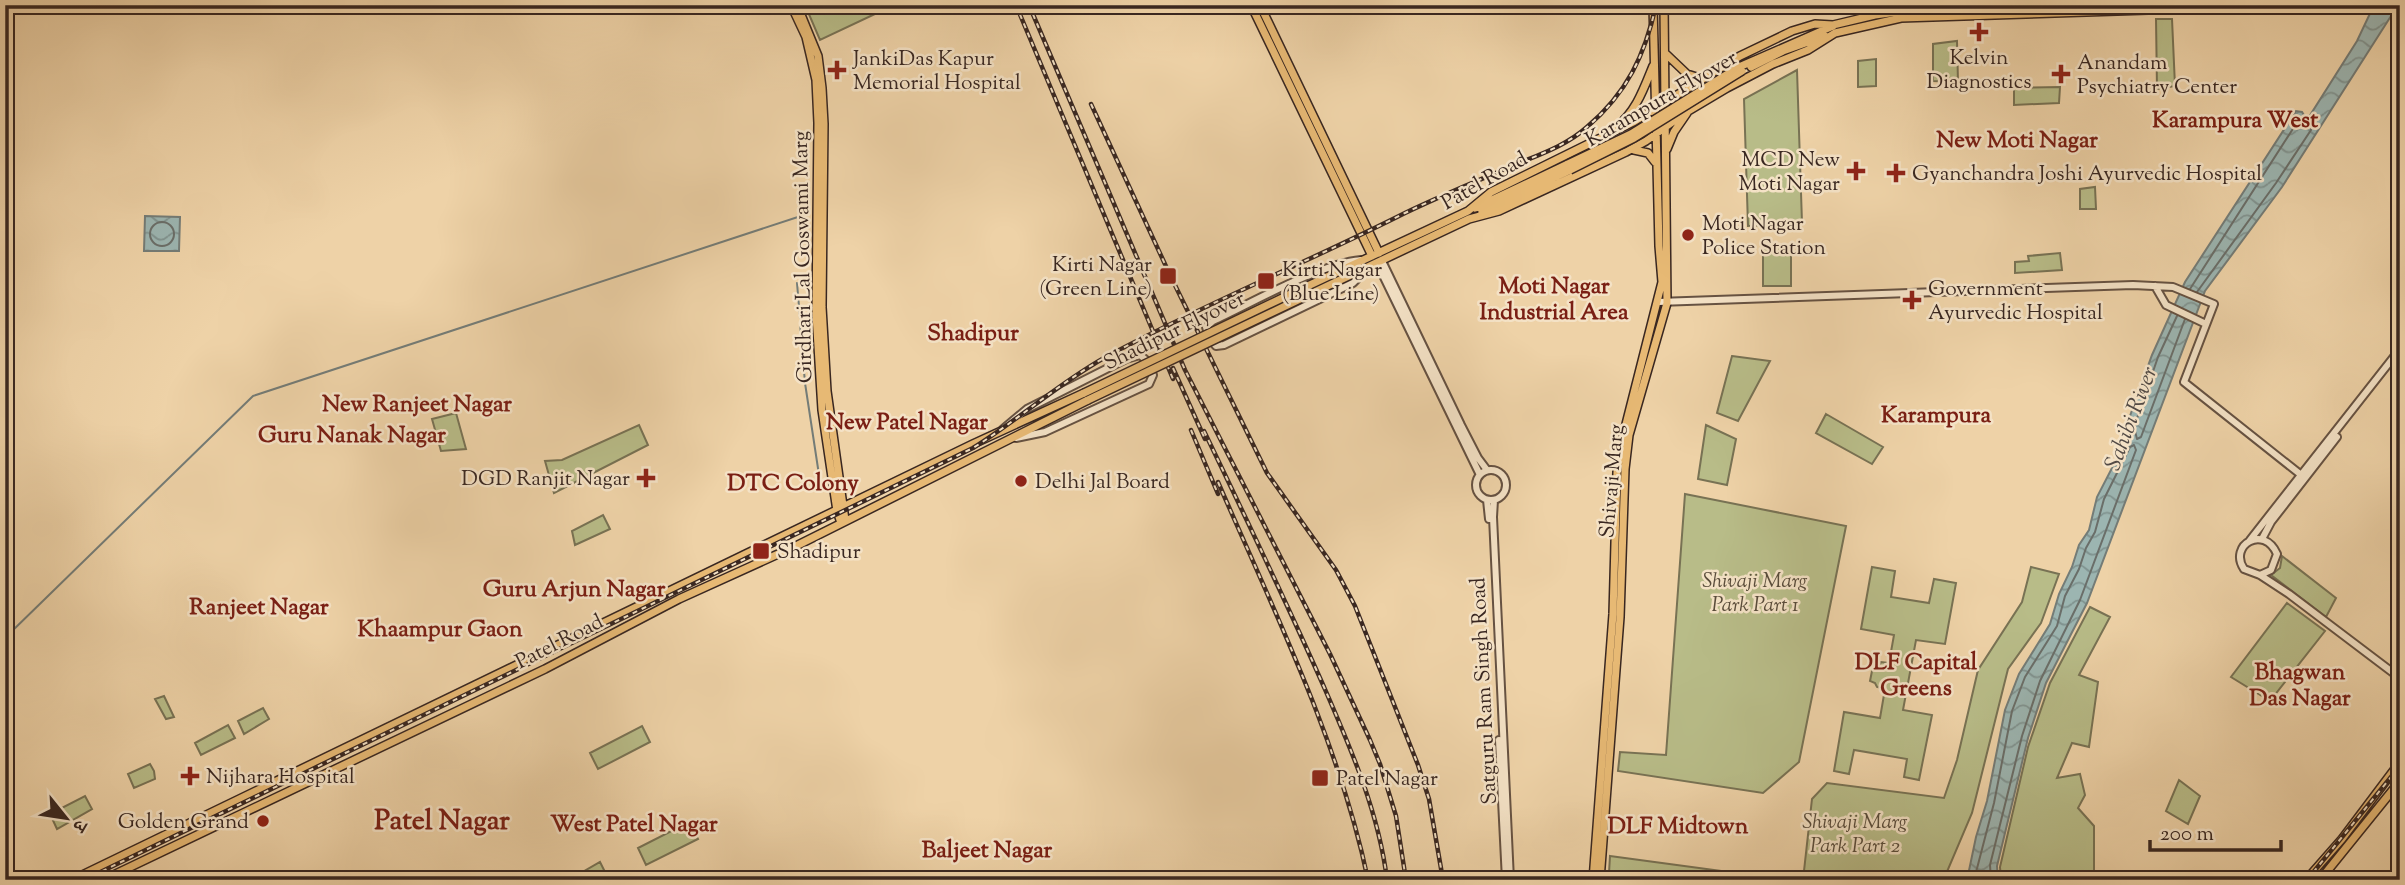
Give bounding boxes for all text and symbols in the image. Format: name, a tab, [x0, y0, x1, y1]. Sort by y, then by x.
marker: Kelvin Diagnostics	[1969, 22, 1989, 42]
street label: Karampura Flyover	[1580, 44, 1744, 156]
place label: Kelvin Diagnostics	[1927, 44, 2031, 98]
place label: JankiDas Kapur Memorial Hospital	[852, 45, 1021, 99]
place label: Anandam Psychiatry Center	[2077, 49, 2237, 103]
marker: JankiDas Kapur Memorial Hospital	[827, 60, 847, 80]
marker: Anandam Psychiatry Center	[2051, 64, 2071, 84]
district label: Karampura West	[2152, 105, 2318, 138]
district label: New Moti Nagar	[1936, 125, 2098, 158]
street label: Girdhari Lal Goswami Marg	[787, 131, 821, 383]
street label: Patel Road	[1436, 145, 1534, 219]
place label: MCD New Moti Nagar	[1738, 146, 1840, 200]
place label: Gyanchandra Joshi Ayurvedic Hospital	[1912, 160, 2262, 190]
marker: MCD New Moti Nagar	[1846, 161, 1866, 181]
marker: Gyanchandra Joshi Ayurvedic Hospital	[1886, 163, 1906, 183]
place label: Moti Nagar Police Station	[1702, 210, 1826, 264]
marker: Moti Nagar Police Station	[1680, 227, 1696, 243]
place label: Kirti Nagar (Green Line)	[1039, 251, 1152, 305]
place label: Kirti Nagar (Blue Line)	[1282, 256, 1382, 310]
marker: Kirti Nagar (Green Line)	[1158, 266, 1178, 286]
marker: Kirti Nagar (Blue Line)	[1256, 271, 1276, 291]
district label: Moti Nagar Industrial Area	[1479, 271, 1629, 330]
place label: Government Ayurvedic Hospital	[1928, 275, 2103, 329]
street label: Shadipur Flyover	[1099, 284, 1251, 379]
marker: Government Ayurvedic Hospital	[1902, 290, 1922, 310]
district label: Shadipur	[927, 318, 1019, 351]
water label: Sahibi River	[2097, 362, 2167, 476]
district label: New Ranjeet Nagar	[322, 389, 512, 422]
district label: Karampura	[1881, 400, 1991, 433]
district label: New Patel Nagar	[826, 407, 988, 440]
district label: Guru Nanak Nagar	[258, 420, 446, 453]
street label: Shivaji Marg	[1593, 423, 1633, 539]
place label: DGD Ranjit Nagar	[461, 465, 630, 495]
marker: DGD Ranjit Nagar	[636, 468, 656, 488]
district label: DTC Colony	[727, 468, 859, 501]
place label: Delhi Jal Board	[1035, 468, 1170, 498]
marker: Delhi Jal Board	[1013, 473, 1029, 489]
place label: Shadipur	[777, 538, 861, 568]
marker: Shadipur	[751, 541, 771, 561]
park label: Shivaji Marg Park Part 1	[1702, 567, 1808, 621]
district label: Guru Arjun Nagar	[483, 574, 666, 607]
street label: Satguru Ram Singh Road	[1464, 576, 1506, 805]
district label: Ranjeet Nagar	[189, 592, 329, 625]
street label: Patel Road	[511, 608, 609, 678]
district label: Khaampur Gaon	[358, 614, 523, 647]
district label: DLF Capital Greens	[1855, 647, 1978, 706]
district label: Bhagwan Das Nagar	[2249, 657, 2351, 716]
place label: Nijhara Hospital	[206, 763, 355, 793]
place label: Patel Nagar	[1336, 765, 1438, 795]
marker: Nijhara Hospital	[180, 766, 200, 786]
marker: Patel Nagar	[1310, 768, 1330, 788]
north arrow	[32, 784, 102, 854]
district label: Patel Nagar	[374, 802, 510, 842]
place label: Golden Grand	[118, 808, 249, 838]
park label: Shivaji Marg Park Part 2	[1802, 808, 1908, 862]
scale bar	[2150, 808, 2281, 852]
district label: West Patel Nagar	[550, 809, 718, 842]
district label: DLF Midtown	[1608, 811, 1749, 844]
text: उ	[64, 813, 94, 837]
marker: Golden Grand	[255, 813, 271, 829]
text: 200 m	[2160, 820, 2214, 850]
district label: Baljeet Nagar	[922, 835, 1053, 868]

